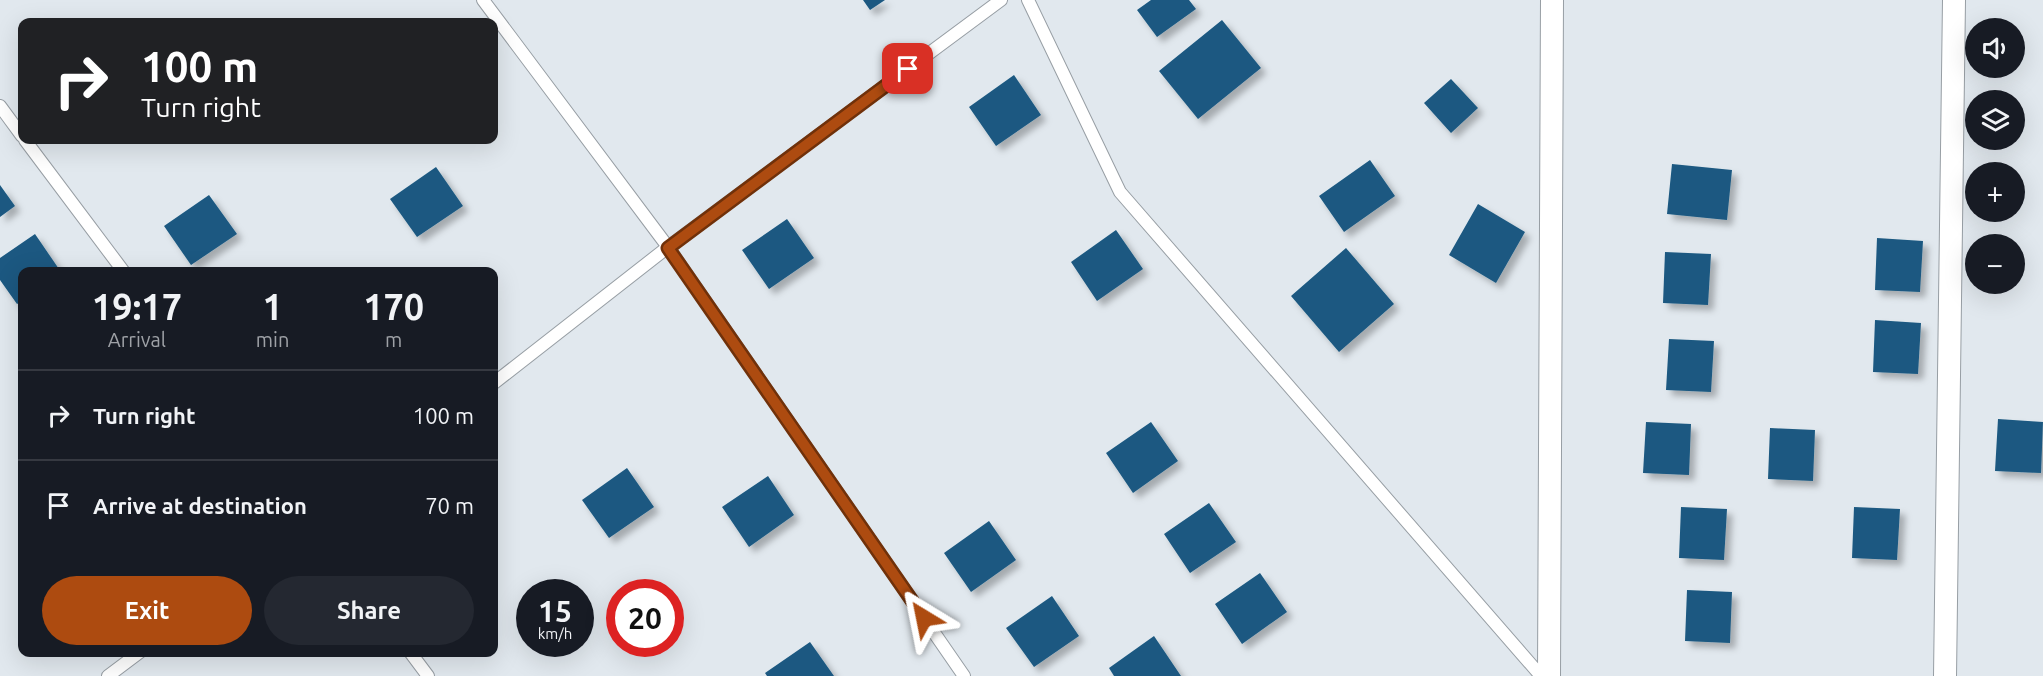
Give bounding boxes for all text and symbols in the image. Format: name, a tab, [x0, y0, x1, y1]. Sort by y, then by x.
map controls	[1965, 18, 2025, 294]
button: sound	[1965, 18, 2025, 78]
icon: right	[42, 42, 120, 120]
text: 100 m	[141, 43, 258, 90]
pin	[882, 43, 933, 94]
icon: arrive	[891, 52, 924, 85]
button: layers	[1965, 90, 2025, 150]
text: Turn right	[141, 92, 261, 122]
button: +	[1965, 162, 2025, 222]
button: −	[1965, 234, 2025, 294]
text: 19:17	[92, 286, 182, 327]
text: 1	[262, 286, 283, 327]
text: 170	[363, 286, 424, 327]
text: Arrival	[108, 328, 166, 351]
text: min	[256, 328, 289, 351]
text: m	[385, 328, 402, 351]
icon: right	[42, 399, 75, 432]
text: Turn right	[93, 403, 195, 428]
text: 100 m	[413, 403, 474, 428]
icon: arrive	[42, 489, 75, 522]
text: Arrive at destination	[93, 493, 307, 518]
text: 70 m	[425, 493, 474, 518]
button: Exit	[42, 576, 252, 645]
button: Share	[264, 576, 474, 645]
speed limit sign: 20	[606, 579, 684, 657]
position arrow	[892, 586, 956, 650]
text: 15	[538, 594, 572, 628]
text: km/h	[538, 625, 572, 642]

